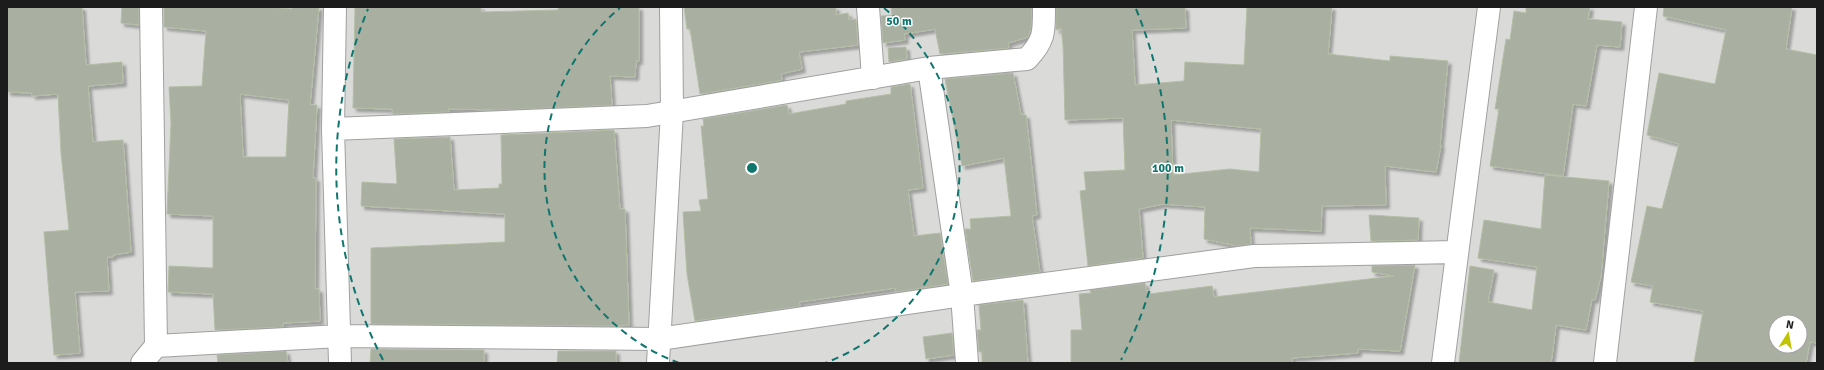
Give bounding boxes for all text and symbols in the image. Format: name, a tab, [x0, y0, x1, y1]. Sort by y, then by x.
text: 50 m	[886, 14, 912, 29]
centre of rings	[745, 161, 759, 175]
text: 100 m	[1152, 161, 1184, 176]
north arrow	[1768, 314, 1808, 354]
text: N	[1785, 318, 1795, 332]

